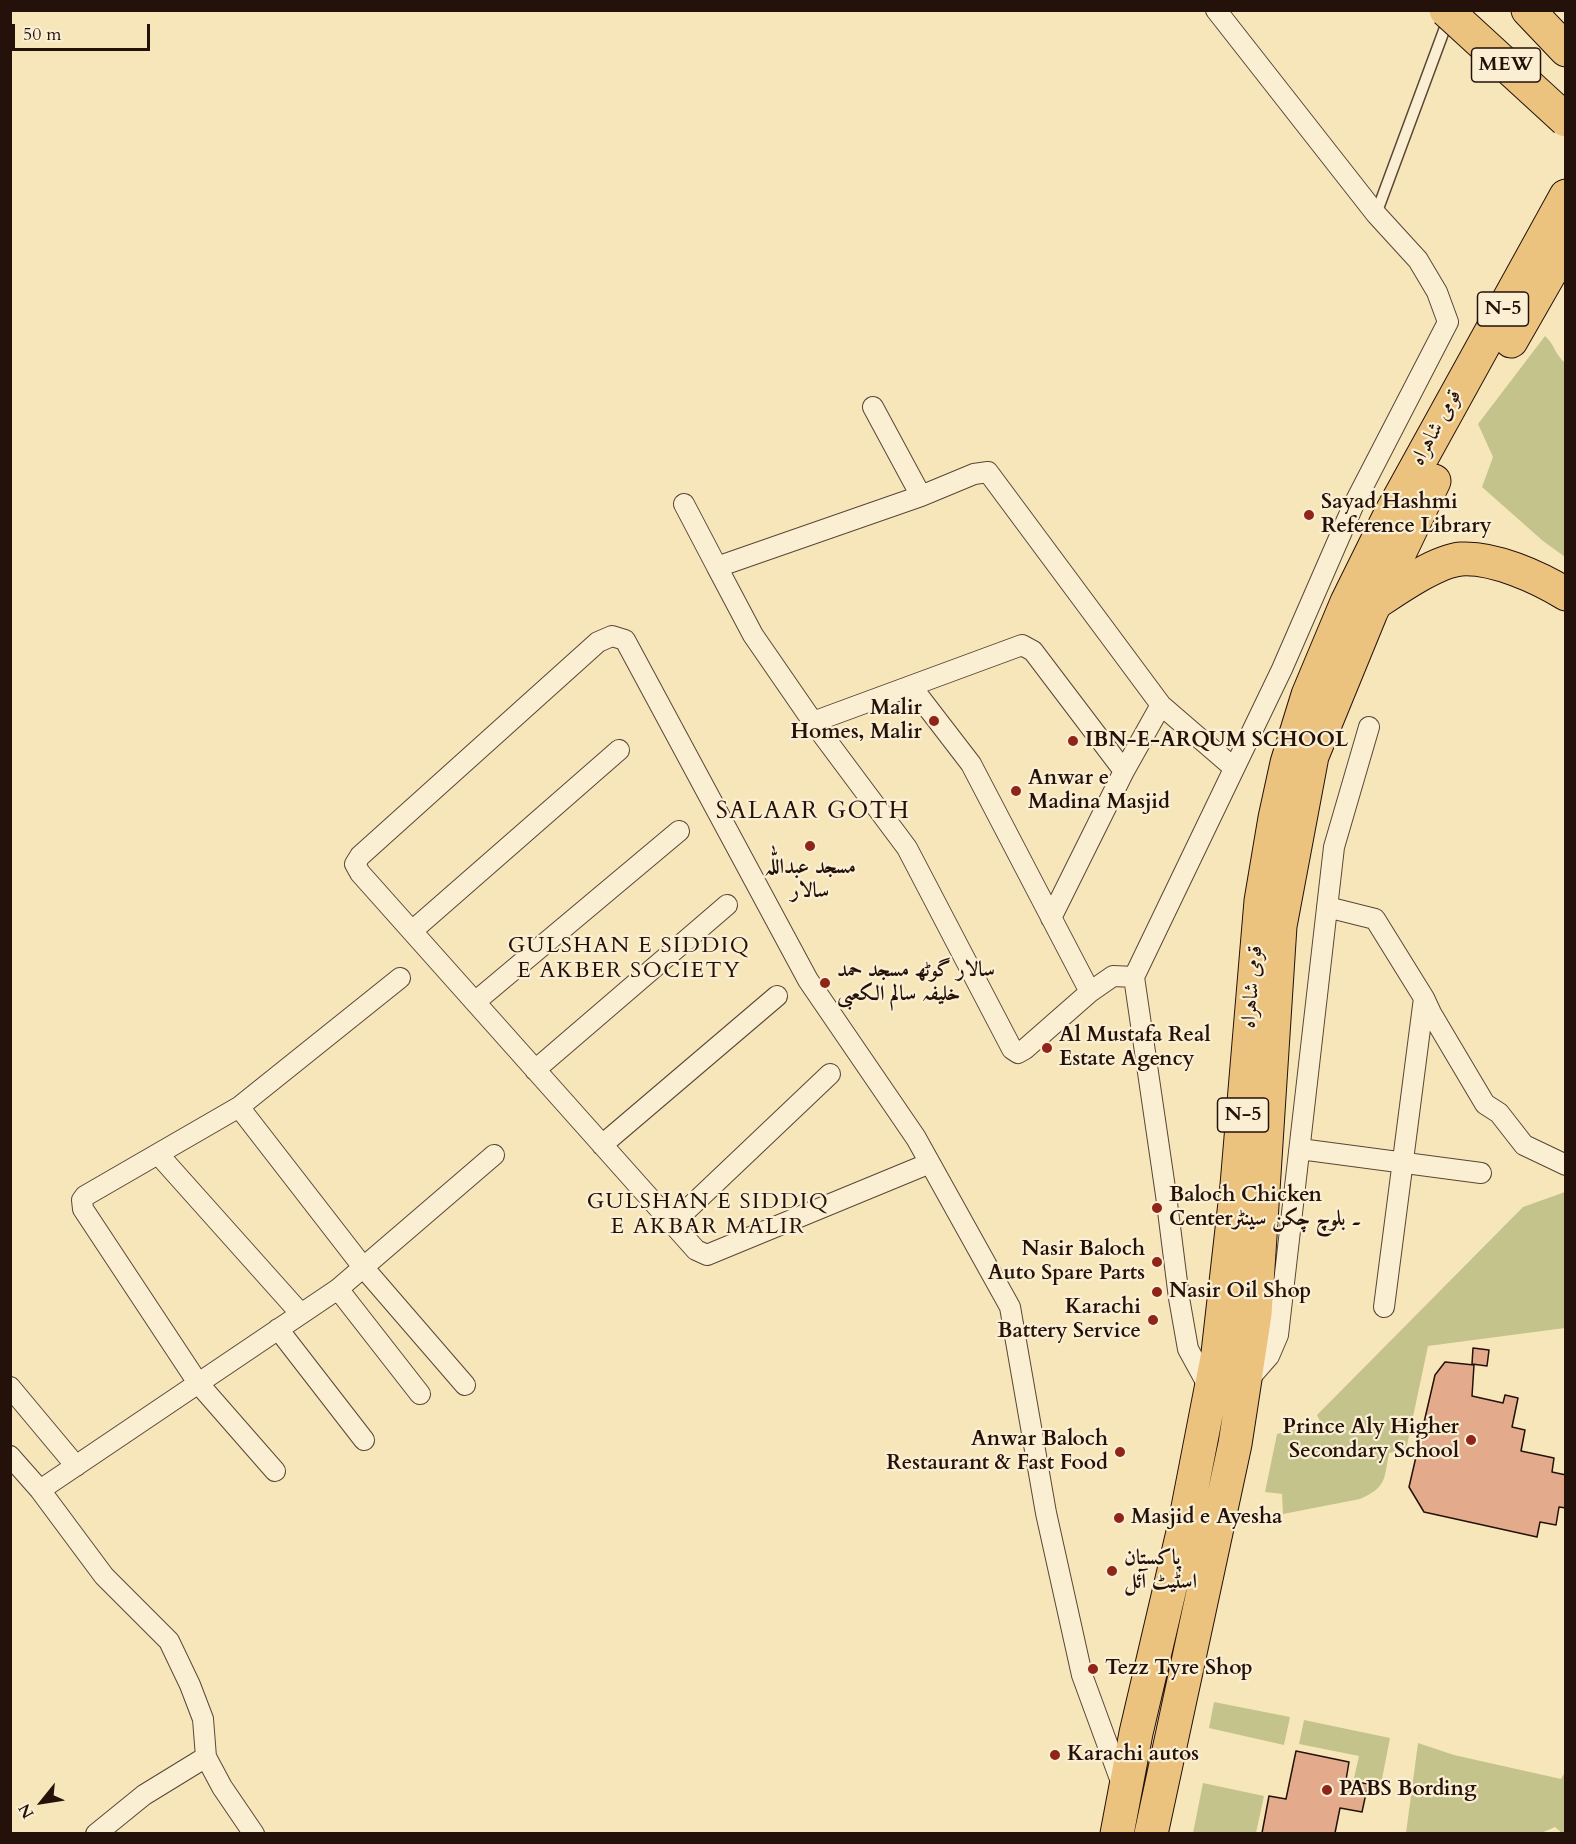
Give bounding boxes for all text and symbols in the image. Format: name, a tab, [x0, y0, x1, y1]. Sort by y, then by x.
scale bar	[15, 12, 153, 50]
text: 50 m	[23, 22, 62, 47]
road number: MEW	[1472, 48, 1540, 82]
road number: N-5	[1478, 292, 1528, 326]
street label: قومی شاہراہ	[1406, 386, 1468, 470]
place label: Sayad Hashmi Reference Library	[1321, 490, 1492, 540]
marker: Sayad Hashmi Reference Library	[1302, 508, 1316, 522]
place label: Malir Homes, Malir	[790, 696, 922, 746]
marker: Malir Homes, Malir	[927, 714, 941, 728]
place label: IBN-E-ARQUM SCHOOL	[1085, 728, 1348, 754]
marker: IBN-E-ARQUM SCHOOL	[1066, 734, 1080, 748]
place label: Anwar e Madina Masjid	[1028, 766, 1170, 816]
marker: Anwar e Madina Masjid	[1009, 784, 1023, 798]
district label: SALAAR GOTH	[716, 798, 910, 826]
marker: مسجد عبداللّٰہ سالار	[803, 839, 817, 853]
place label: مسجد عبداللّٰہ سالار	[764, 855, 856, 905]
district label: GULSHAN E SIDDIQ E AKBER SOCIETY	[508, 934, 750, 986]
street label: قومی شاہراہ	[1237, 945, 1269, 1029]
place label: سالار گوٹھ مسجد حمد خلیفہ سالم الکعبی	[837, 958, 995, 1008]
marker: سالار گوٹھ مسجد حمد خلیفہ سالم الکعبی	[818, 976, 832, 990]
place label: Al Mustafa Real Estate Agency	[1059, 1023, 1211, 1073]
marker: Al Mustafa Real Estate Agency	[1040, 1041, 1054, 1055]
road number: N-5	[1218, 1098, 1268, 1132]
place label: Baloch Chicken Center۔ بلوچ چکن سینٹر	[1169, 1183, 1362, 1233]
district label: GULSHAN E SIDDIQ E AKBAR MALIR	[587, 1190, 829, 1242]
marker: Baloch Chicken Center۔ بلوچ چکن سینٹر	[1150, 1201, 1164, 1215]
place label: Nasir Baloch Auto Spare Parts	[988, 1237, 1145, 1287]
marker: Nasir Baloch Auto Spare Parts	[1150, 1255, 1164, 1269]
place label: Nasir Oil Shop	[1169, 1279, 1311, 1305]
marker: Nasir Oil Shop	[1150, 1285, 1164, 1299]
place label: Karachi Battery Service	[997, 1295, 1141, 1345]
marker: Karachi Battery Service	[1146, 1313, 1160, 1327]
place label: Prince Aly Higher Secondary School	[1283, 1415, 1459, 1465]
place label: Anwar Baloch Restaurant & Fast Food	[886, 1427, 1108, 1477]
marker: Prince Aly Higher Secondary School	[1464, 1433, 1478, 1447]
marker: Anwar Baloch Restaurant & Fast Food	[1113, 1445, 1127, 1459]
place label: Masjid e Ayesha	[1131, 1505, 1282, 1531]
marker: Masjid e Ayesha	[1112, 1511, 1126, 1525]
place label: پاکستان اسٹیٹ آئل	[1124, 1546, 1197, 1596]
marker: پاکستان اسٹیٹ آئل	[1105, 1564, 1119, 1578]
place label: Tezz Tyre Shop	[1105, 1656, 1253, 1682]
marker: Tezz Tyre Shop	[1086, 1662, 1100, 1676]
place label: Karachi autos	[1067, 1742, 1199, 1768]
marker: Karachi autos	[1048, 1748, 1062, 1762]
north arrow	[12, 1772, 72, 1832]
place label: PABS Bording	[1339, 1777, 1477, 1803]
marker: PABS Bording	[1320, 1783, 1334, 1797]
text: N	[13, 1799, 39, 1823]

